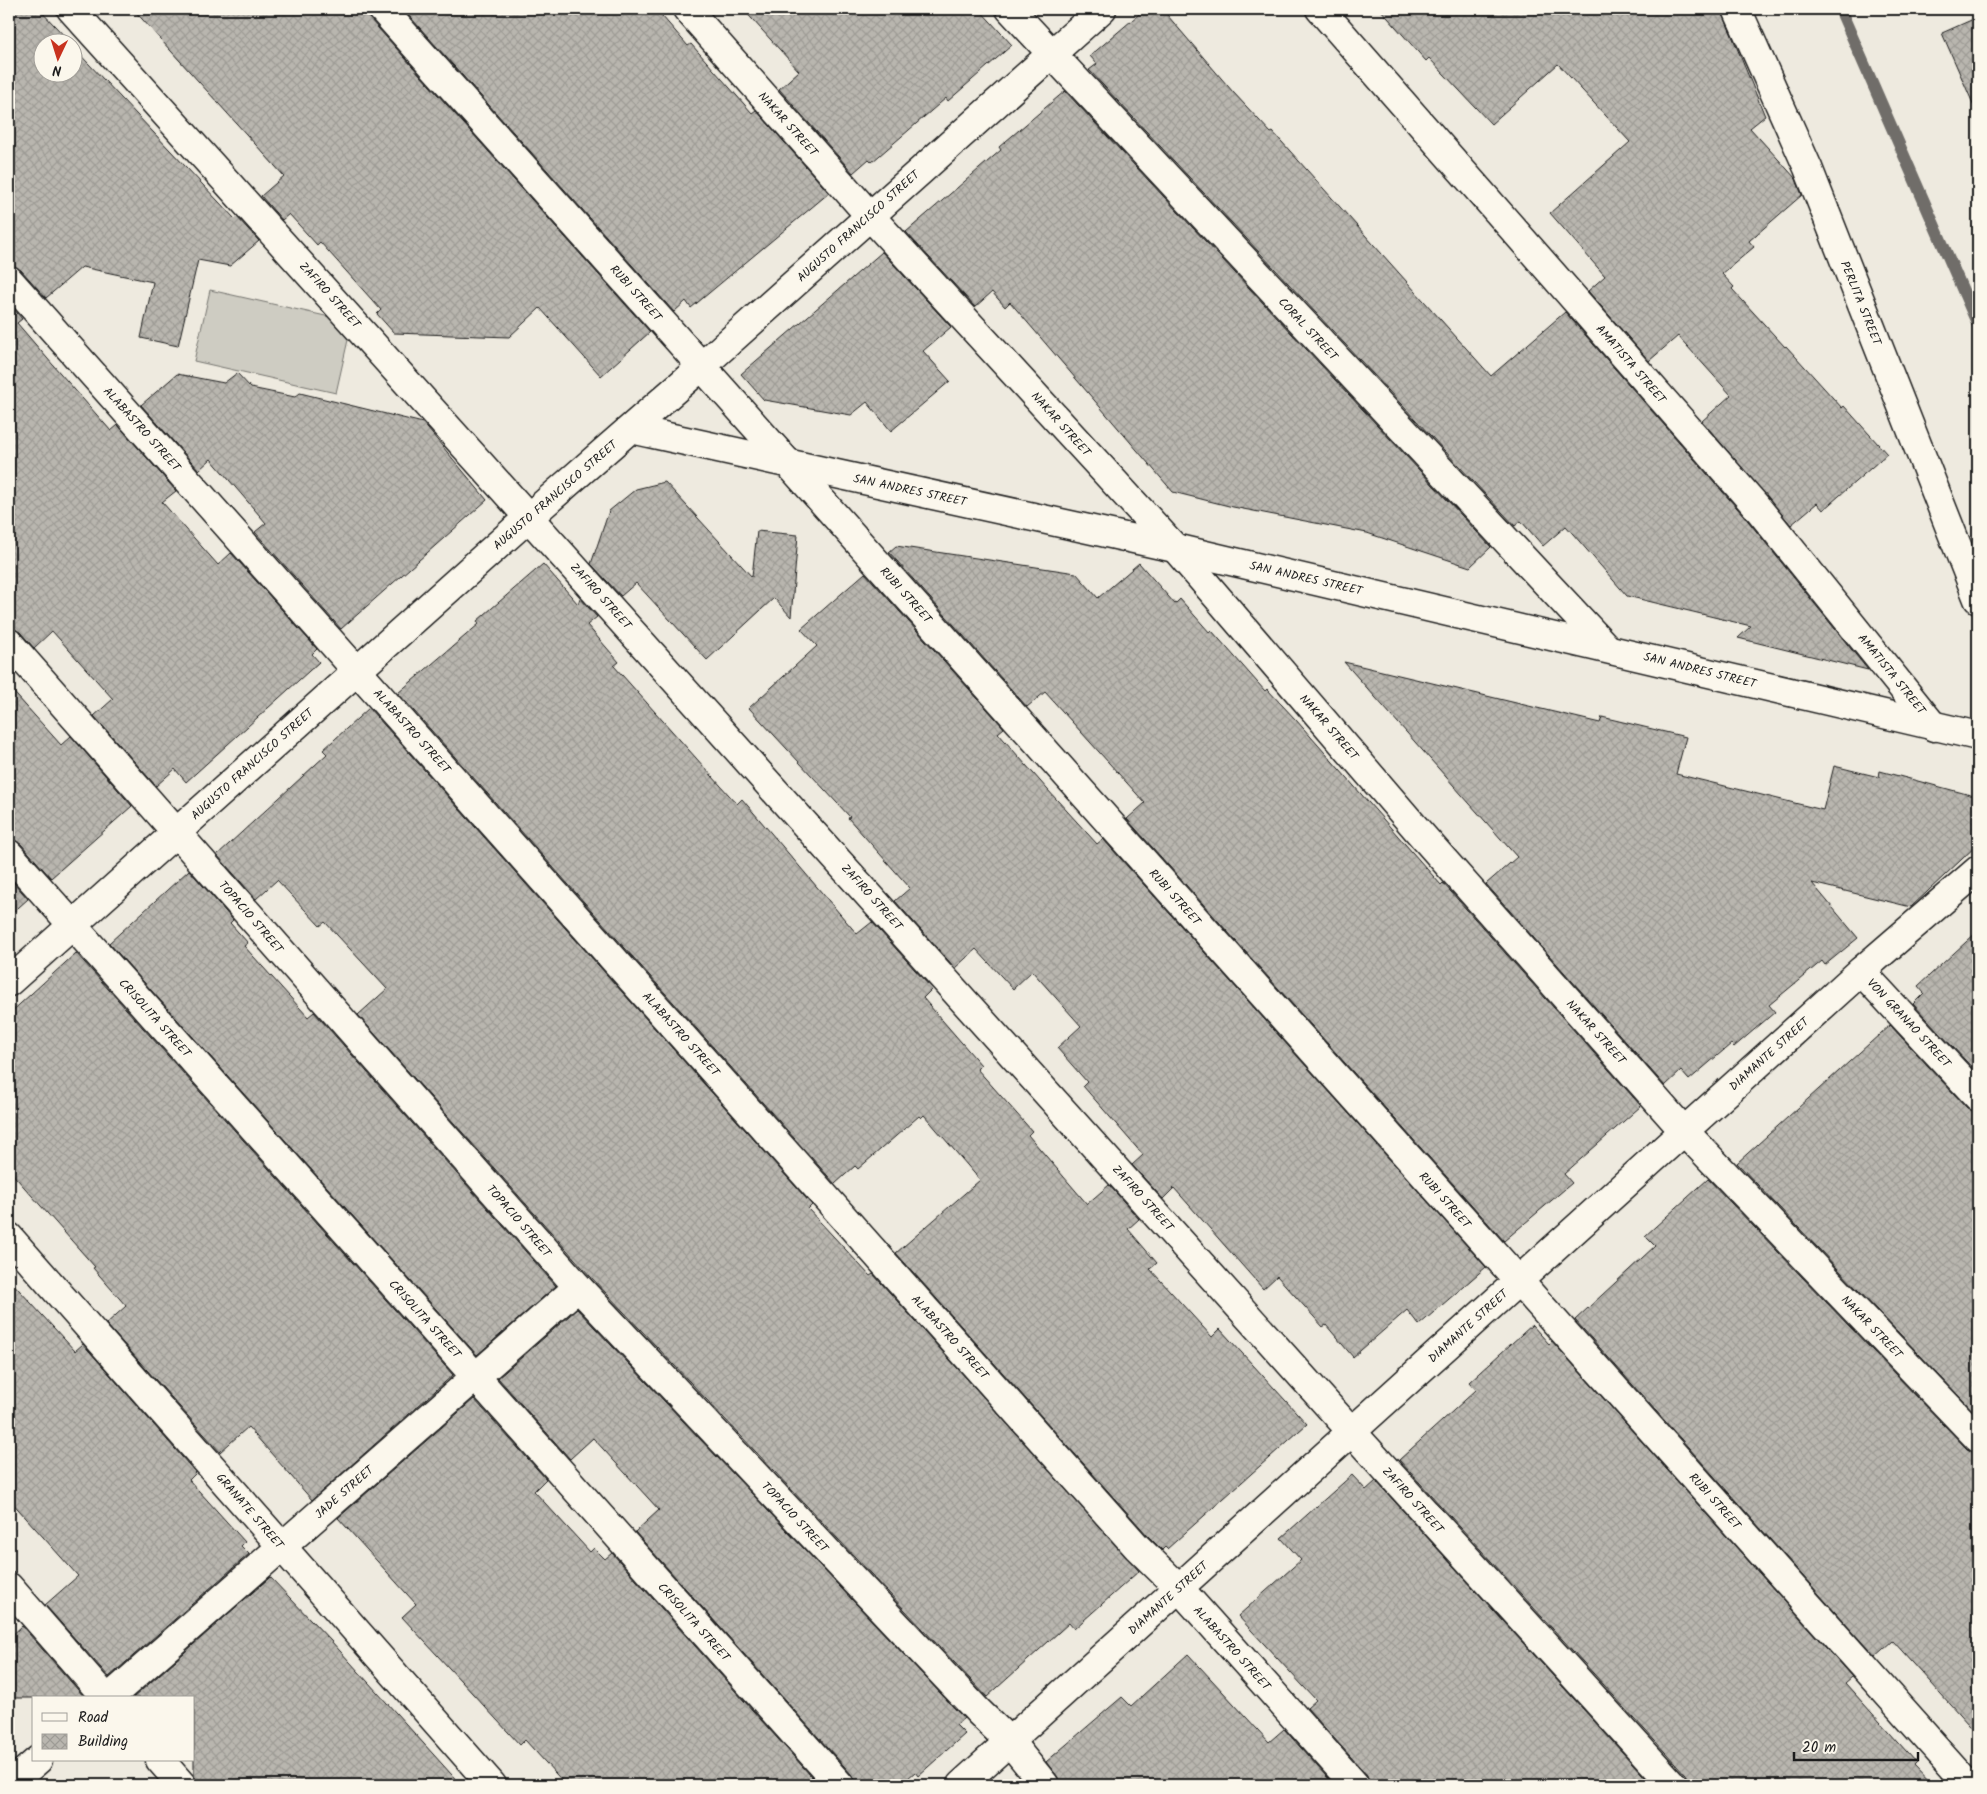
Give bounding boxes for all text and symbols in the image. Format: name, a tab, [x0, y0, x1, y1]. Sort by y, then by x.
north arrow	[32, 32, 82, 82]
text: N	[52, 59, 62, 81]
street label: NAKAR STREET	[753, 88, 823, 162]
street label: AUGUSTO FRANCISCO STREET	[793, 165, 925, 287]
street label: ZAFIRO STREET	[294, 258, 366, 334]
street label: PERLITA STREET	[1835, 258, 1887, 350]
street label: RUBI STREET	[605, 261, 667, 327]
street label: CORAL STREET	[1273, 293, 1343, 366]
street label: AMATISTA STREET	[1591, 321, 1671, 409]
street label: ALABASTRO STREET	[98, 383, 186, 477]
street label: NAKAR STREET	[1026, 388, 1096, 462]
street label: AUGUSTO FRANCISCO STREET	[489, 435, 623, 555]
street label: SAN ANDRES STREET	[852, 469, 970, 512]
street label: SAN ANDRES STREET	[1248, 556, 1366, 601]
street label: ZAFIRO STREET	[565, 559, 637, 635]
street label: RUBI STREET	[875, 563, 937, 629]
street label: AMATISTA STREET	[1853, 630, 1931, 720]
street label: SAN ANDRES STREET	[1642, 647, 1760, 694]
street label: ALABASTRO STREET	[368, 685, 456, 779]
street label: NAKAR STREET	[1295, 690, 1364, 766]
street label: AUGUSTO FRANCISCO STREET	[187, 703, 319, 825]
street label: ZAFIRO STREET	[836, 860, 908, 936]
street label: RUBI STREET	[1144, 865, 1206, 931]
street label: TOPACIO STREET	[214, 877, 289, 959]
street label: VON GRANAO STREET	[1862, 974, 1956, 1073]
street label: CRISOLITA STREET	[114, 975, 196, 1063]
street label: ALABASTRO STREET	[637, 988, 725, 1082]
street label: NAKAR STREET	[1561, 996, 1631, 1070]
street label: DIAMANTE STREET	[1725, 1012, 1815, 1096]
street label: ZAFIRO STREET	[1107, 1161, 1179, 1237]
street label: RUBI STREET	[1414, 1168, 1476, 1234]
street label: TOPACIO STREET	[482, 1181, 557, 1263]
street label: CRISOLITA STREET	[384, 1276, 466, 1364]
street label: DIAMANTE STREET	[1424, 1284, 1514, 1368]
street label: ALABASTRO STREET	[906, 1291, 994, 1385]
street label: NAKAR STREET	[1836, 1291, 1908, 1365]
street label: JADE STREET	[311, 1460, 379, 1523]
street label: ZAFIRO STREET	[1377, 1463, 1449, 1539]
street label: GRANATE STREET	[211, 1469, 289, 1555]
street label: RUBI STREET	[1684, 1469, 1746, 1535]
street label: TOPACIO STREET	[757, 1478, 834, 1558]
street label: DIAMANTE STREET	[1124, 1556, 1214, 1640]
street label: CRISOLITA STREET	[653, 1579, 735, 1667]
street label: ALABASTRO STREET	[1188, 1602, 1276, 1696]
legend	[32, 1696, 195, 1762]
text: Road	[78, 1706, 109, 1730]
scale bar	[1794, 1729, 1918, 1761]
text: Building	[78, 1730, 128, 1754]
text: 20 m	[1802, 1736, 1836, 1760]

